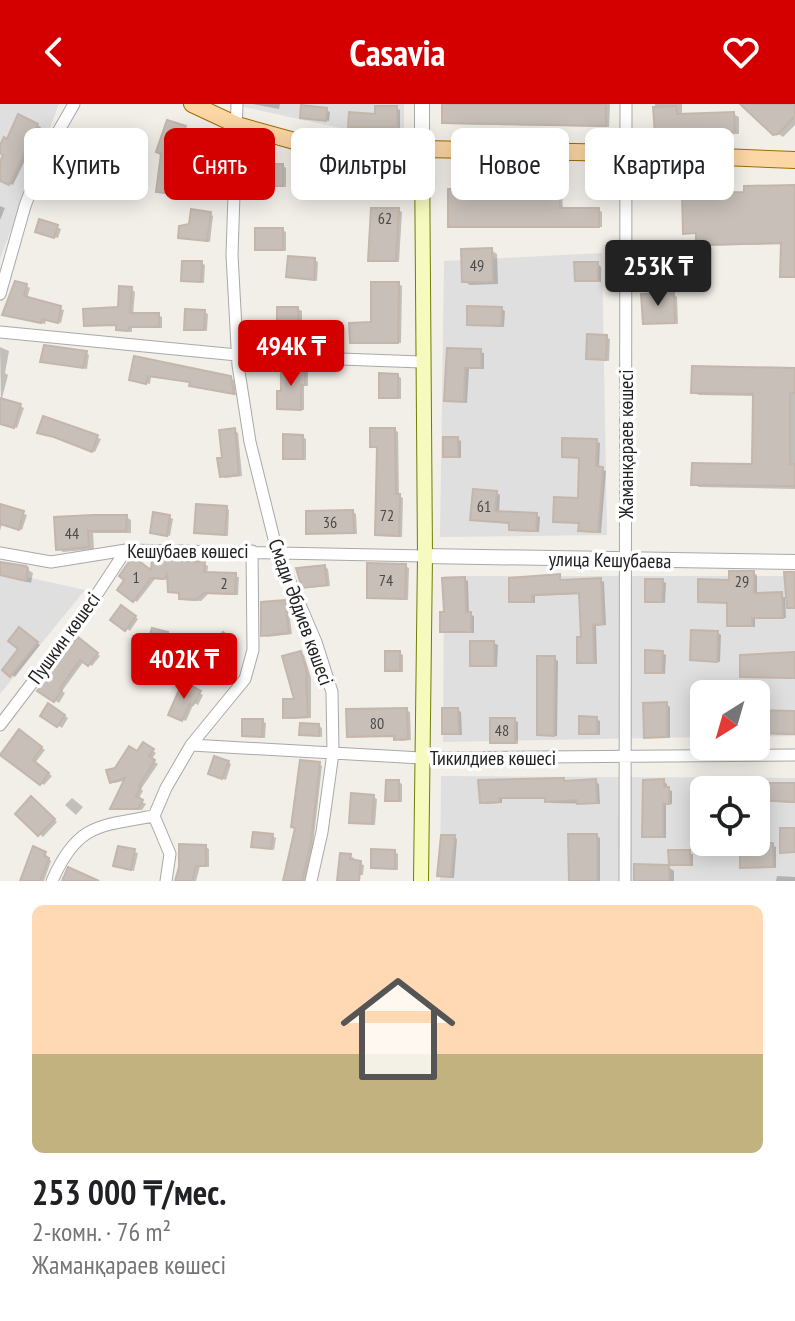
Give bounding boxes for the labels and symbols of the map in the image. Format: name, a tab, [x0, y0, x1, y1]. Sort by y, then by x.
house number: 62	[378, 208, 392, 228]
pin: 253K ₸	[593, 240, 723, 308]
house number: 49	[470, 255, 484, 275]
pin: 494K ₸	[226, 320, 356, 388]
street label: Жаманқараев көшесі	[613, 369, 639, 520]
house number: 61	[477, 496, 491, 516]
house number: 72	[380, 505, 394, 525]
house number: 36	[323, 512, 337, 532]
house number: 44	[65, 523, 79, 543]
street label: Смади Әбдиев көшесі	[262, 535, 340, 689]
street label: Кешубаев көшесі	[127, 538, 249, 564]
street label: улица Кешубаева	[548, 546, 672, 574]
house number: 1	[132, 567, 140, 587]
house number: 74	[379, 570, 393, 590]
house number: 29	[735, 571, 749, 591]
house number: 2	[220, 573, 228, 593]
street label: Пушкин көшесі	[22, 587, 106, 689]
pin: 402K ₸	[119, 633, 249, 701]
north arrow	[690, 680, 770, 760]
house number: 80	[370, 713, 384, 733]
house number: 48	[495, 720, 509, 740]
street label: Тикилдиев көшесі	[430, 745, 556, 771]

